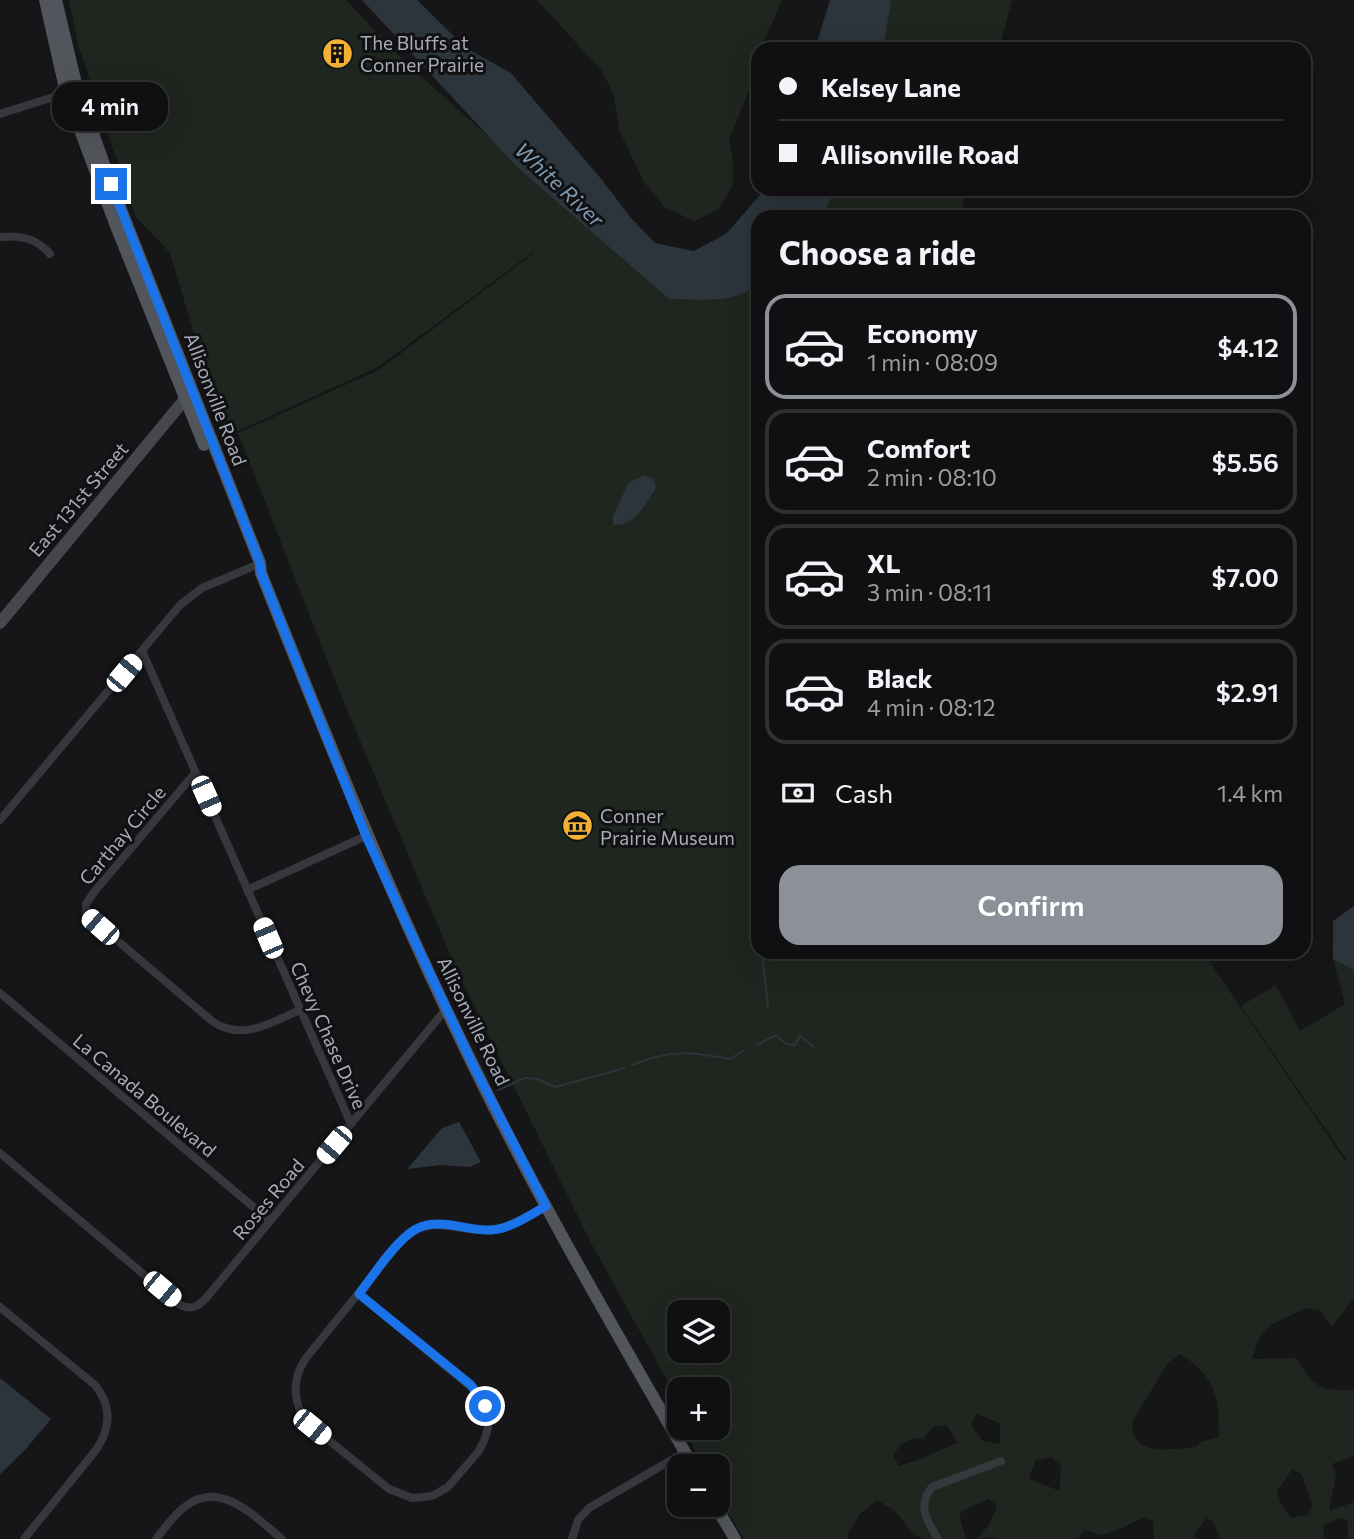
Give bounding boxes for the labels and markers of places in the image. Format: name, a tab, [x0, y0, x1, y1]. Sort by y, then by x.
place label: The Bluffs at Conner Prairie	[360, 31, 484, 76]
building icon: The Bluffs at Conner Prairie	[320, 36, 354, 70]
place label: Conner Prairie Museum	[600, 804, 735, 849]
museum icon: Conner Prairie Museum	[560, 809, 594, 843]

